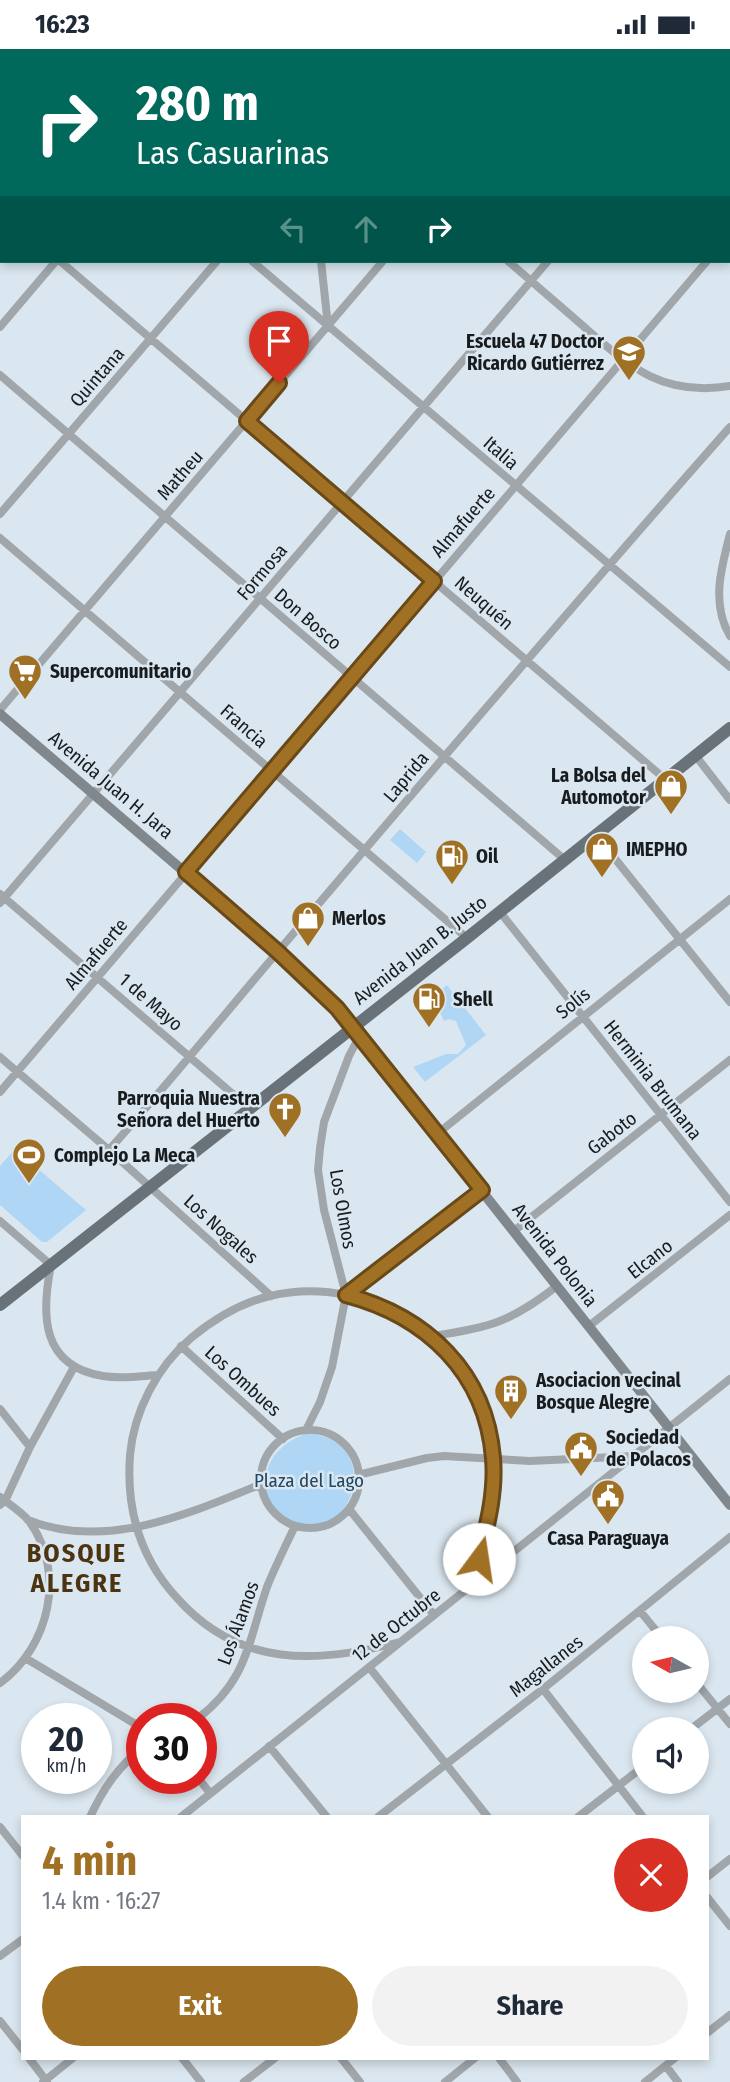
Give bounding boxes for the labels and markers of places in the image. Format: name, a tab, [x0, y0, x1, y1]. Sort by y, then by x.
pin	[249, 311, 309, 383]
place label: Escuela 47 Doctor Ricardo Gutiérrez	[466, 330, 605, 375]
school or university icon: Escuela 47 Doctor Ricardo Gutiérrez	[610, 333, 648, 382]
supermarket icon: Supercomunitario	[6, 652, 44, 701]
place label: Supercomunitario	[50, 660, 191, 683]
place label: La Bolsa del Automotor	[551, 764, 647, 809]
shop icon: La Bolsa del Automotor	[652, 767, 690, 816]
shop icon: IMEPHO	[583, 830, 621, 879]
fuel station icon: Oil	[433, 837, 471, 886]
place label: IMEPHO	[626, 838, 688, 861]
place label: Oil	[476, 845, 499, 868]
shop icon: Merlos	[289, 899, 327, 948]
place label: Merlos	[332, 907, 387, 930]
fuel station icon: Shell	[410, 980, 448, 1029]
place label: Shell	[453, 988, 494, 1011]
place label: Parroquia Nuestra Señora del Huerto	[117, 1087, 260, 1132]
church icon: Parroquia Nuestra Señora del Huerto	[266, 1090, 304, 1139]
sports icon: Complejo La Meca	[10, 1136, 48, 1185]
place label: Complejo La Meca	[54, 1144, 195, 1167]
place label: Asociacion vecinal Bosque Alegre	[535, 1369, 682, 1414]
building icon: Asociacion vecinal Bosque Alegre	[492, 1372, 530, 1421]
place label: Sociedad de Polacos	[606, 1426, 691, 1471]
public building icon: Sociedad de Polacos	[562, 1429, 600, 1478]
public building icon: Casa Paraguaya	[589, 1477, 627, 1526]
place label: Casa Paraguaya	[547, 1527, 669, 1550]

